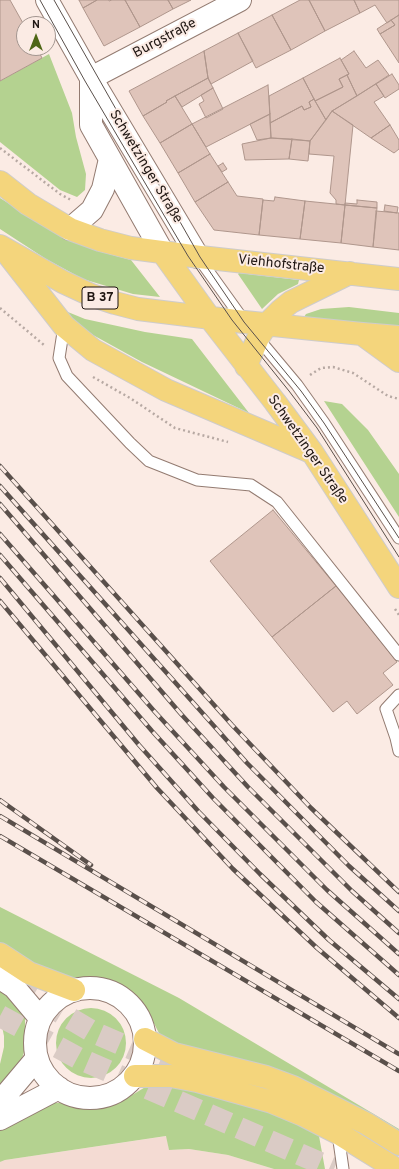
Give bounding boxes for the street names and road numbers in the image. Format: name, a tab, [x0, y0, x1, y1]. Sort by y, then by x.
street label: Burgstraße	[131, 15, 199, 63]
street label: Schwetzinger Straße	[105, 107, 185, 227]
street label: Viehhofstraße	[237, 252, 325, 278]
road number: B 37	[82, 287, 118, 309]
street label: Schwetzinger Straße	[263, 392, 351, 508]

